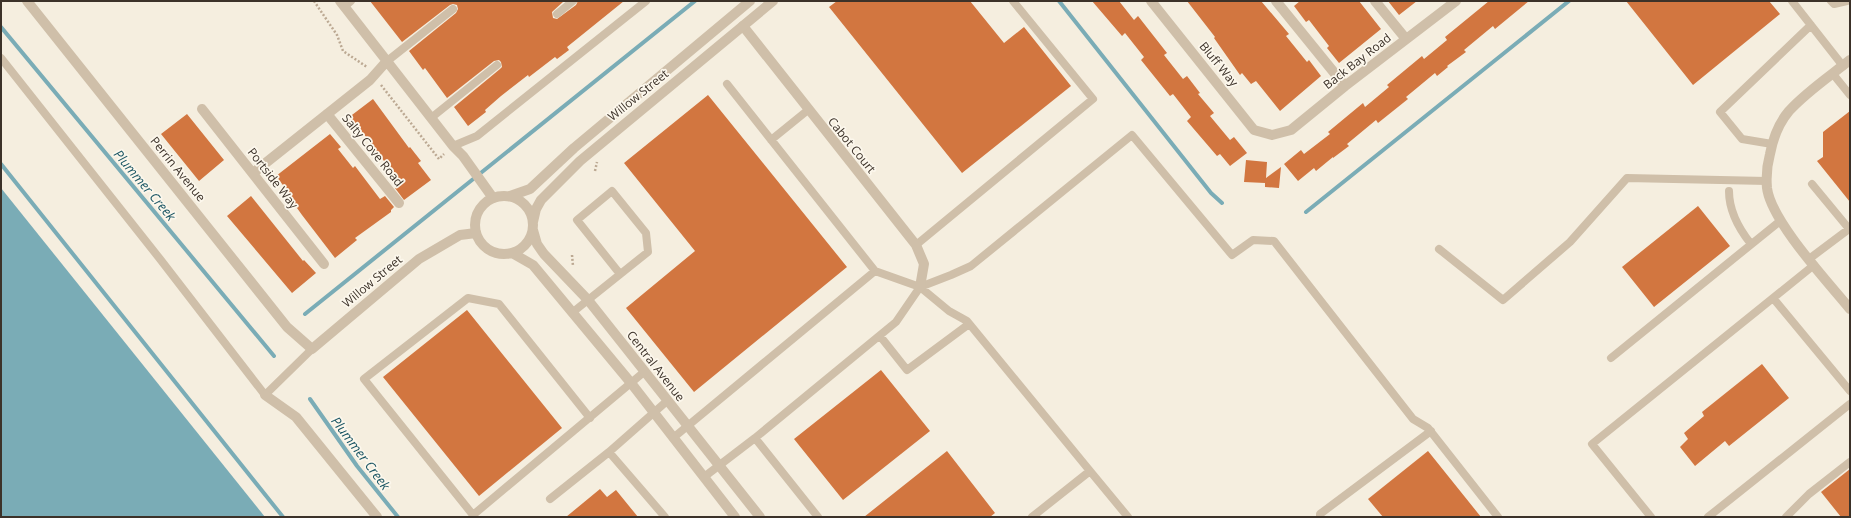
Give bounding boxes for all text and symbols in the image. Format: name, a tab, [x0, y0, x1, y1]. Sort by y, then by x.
street label: Back Bay Road	[1320, 29, 1394, 93]
street label: Bluff Way	[1196, 38, 1243, 91]
street label: Willow Street	[604, 65, 672, 125]
street label: Salty Cove Road	[338, 110, 408, 190]
street label: Cabot Court	[824, 113, 880, 177]
street label: Perrin Avenue	[147, 133, 210, 205]
street label: Portside Way	[244, 144, 303, 213]
water label: Plummer Creek	[110, 146, 181, 225]
street label: Willow Street	[338, 251, 406, 311]
street label: Central Avenue	[623, 327, 689, 405]
water label: Plummer Creek	[327, 412, 395, 494]

